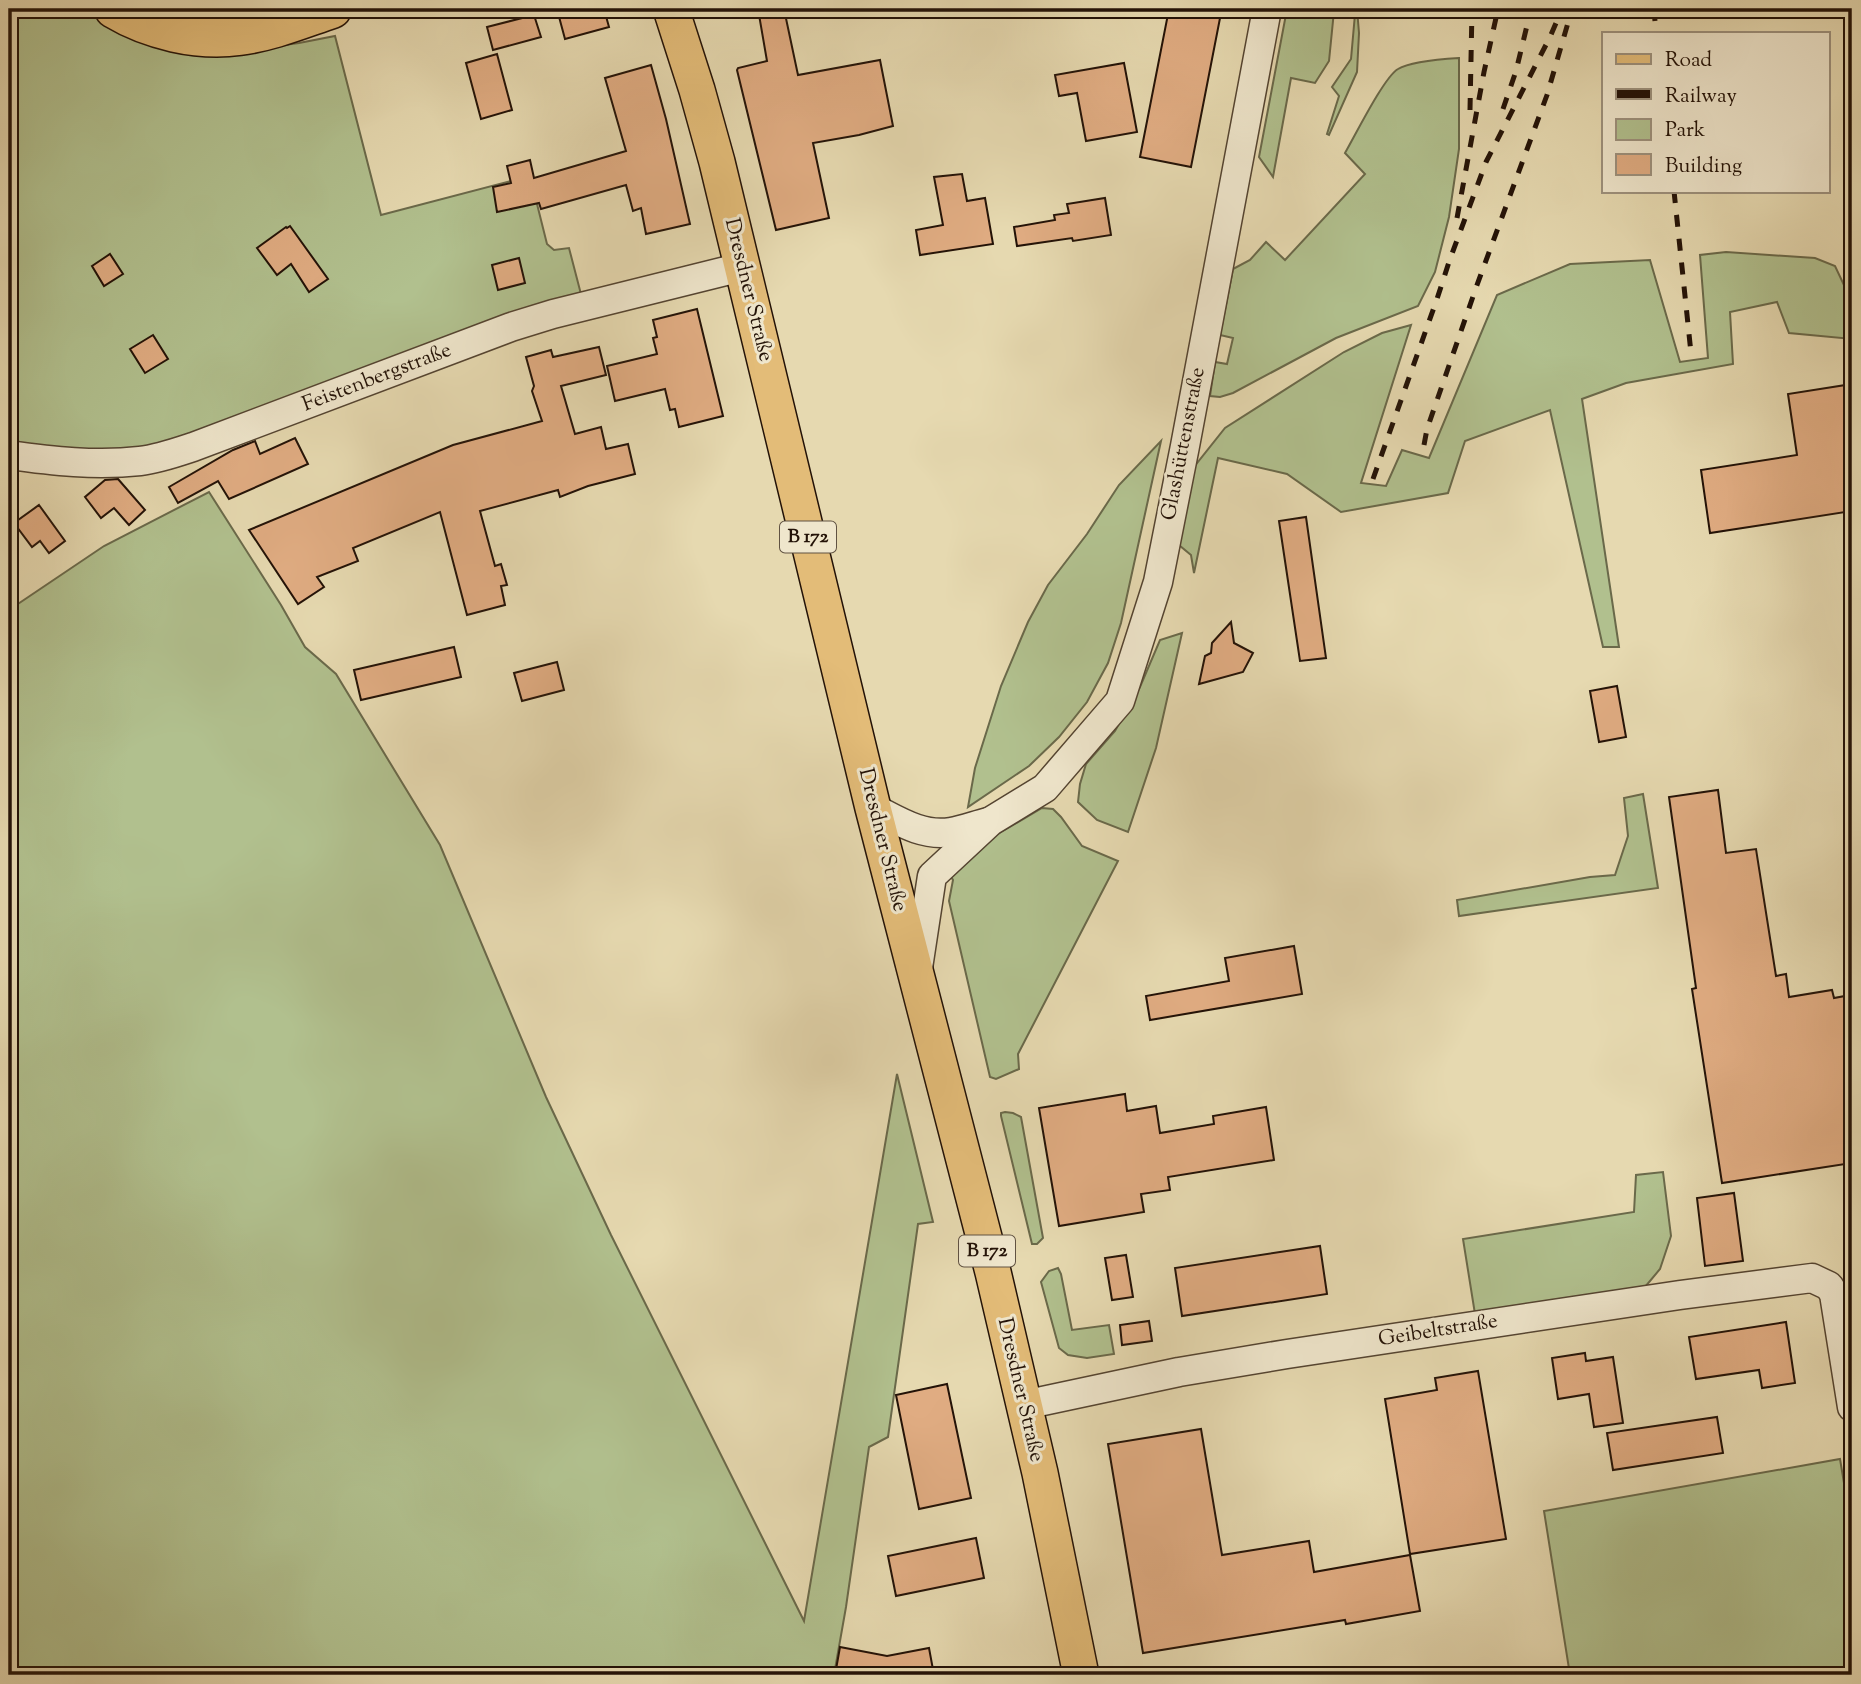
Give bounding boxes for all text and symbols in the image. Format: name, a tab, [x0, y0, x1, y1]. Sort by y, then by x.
legend	[1602, 32, 1829, 192]
text: Road	[1665, 46, 1712, 76]
text: Railway	[1665, 82, 1737, 112]
text: Park	[1665, 116, 1706, 146]
text: Building	[1665, 152, 1742, 182]
street label: Dresdner Straße	[716, 215, 780, 365]
street label: Feistenbergstraße	[298, 336, 456, 420]
street label: Glashüttenstraße	[1154, 365, 1214, 523]
road number: B 172	[780, 522, 836, 552]
street label: Dresdner Straße	[850, 765, 914, 915]
road number: B 172	[959, 1236, 1015, 1266]
street label: Geibeltstraße	[1376, 1307, 1500, 1355]
street label: Dresdner Straße	[989, 1315, 1051, 1465]

